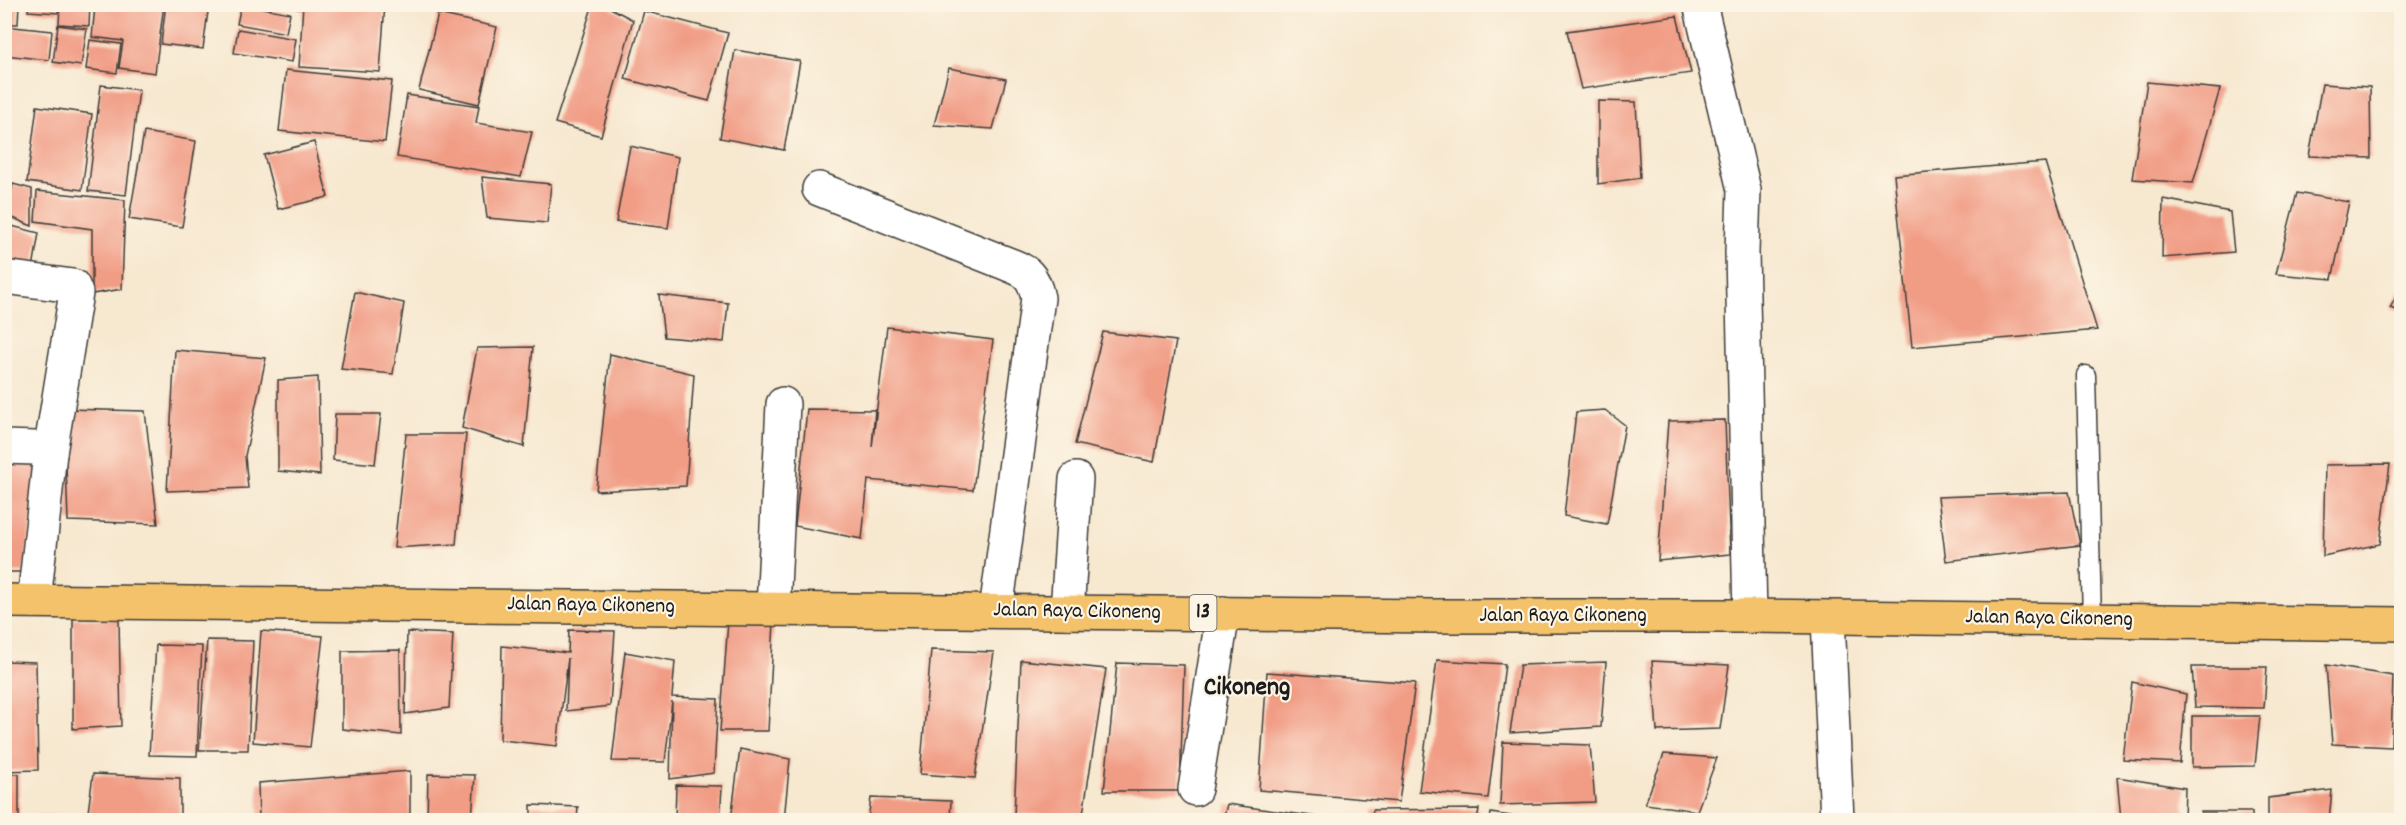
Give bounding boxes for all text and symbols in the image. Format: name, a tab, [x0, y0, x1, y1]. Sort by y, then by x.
street label: Jalan Raya Cikoneng	[507, 589, 675, 623]
street label: Jalan Raya Cikoneng	[993, 595, 1161, 629]
road number: 13	[1190, 595, 1216, 631]
street label: Jalan Raya Cikoneng	[1479, 601, 1647, 632]
street label: Jalan Raya Cikoneng	[1965, 602, 2133, 636]
district label: Cikoneng	[1204, 670, 1290, 707]

